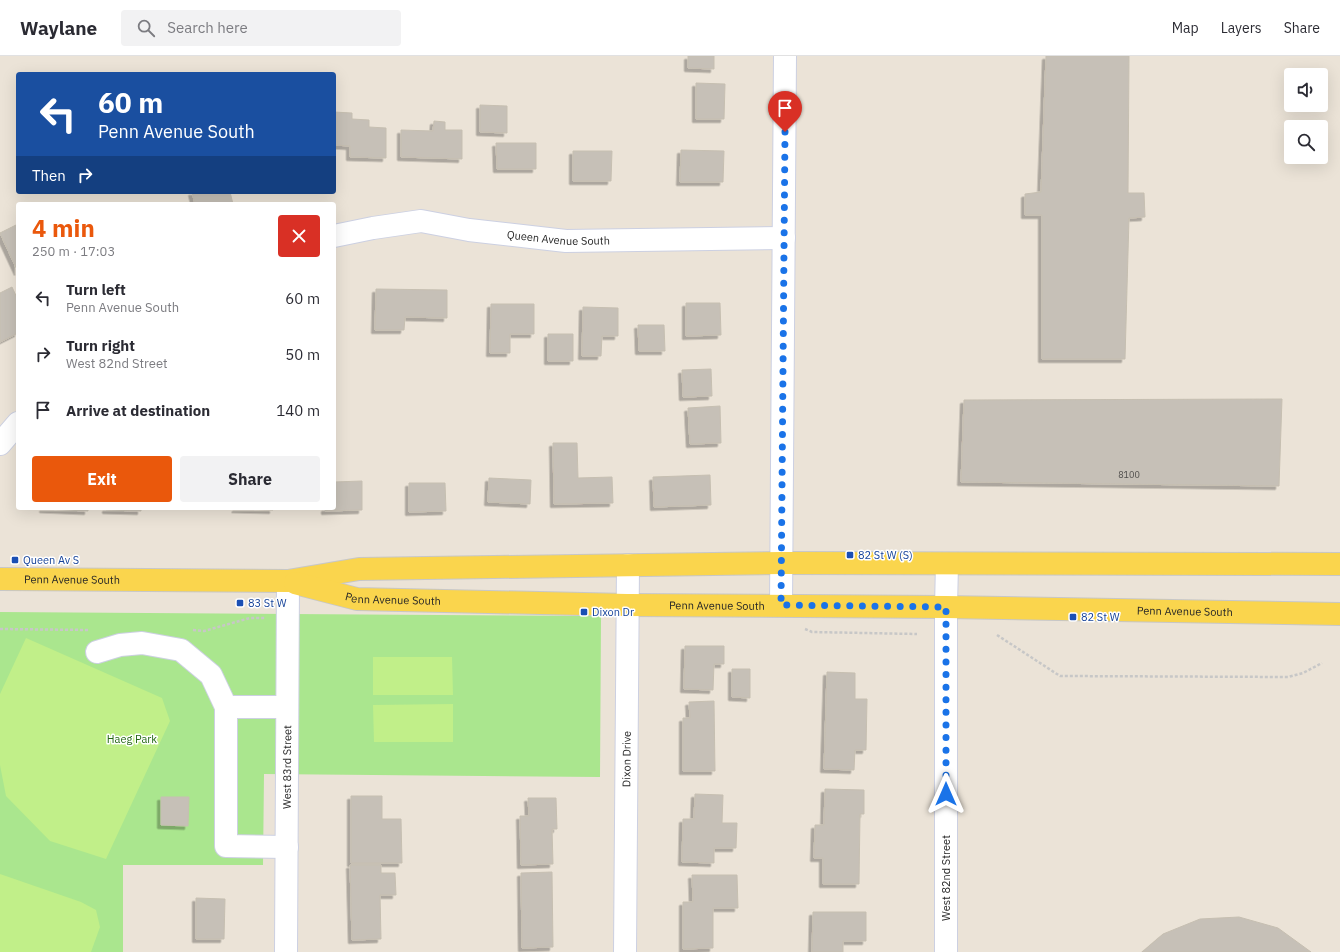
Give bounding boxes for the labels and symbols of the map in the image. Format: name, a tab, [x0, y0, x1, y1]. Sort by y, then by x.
pin	[768, 91, 802, 132]
street label: Queen Avenue South	[506, 227, 610, 248]
house number: 8100	[1118, 469, 1140, 480]
place label: 82 St W (S)	[858, 548, 913, 562]
marker: 82 St W (S)	[845, 550, 855, 560]
place label: Queen Av S	[23, 553, 79, 567]
marker: Queen Av S	[10, 555, 20, 565]
street label: Penn Avenue South	[24, 572, 120, 587]
street label: Penn Avenue South	[344, 589, 441, 608]
place label: 83 St W	[248, 596, 287, 610]
marker: 83 St W	[235, 598, 245, 608]
street label: Penn Avenue South	[669, 598, 765, 613]
street label: Penn Avenue South	[1137, 603, 1233, 619]
place label: Dixon Dr	[592, 605, 634, 619]
marker: Dixon Dr	[579, 607, 589, 617]
place label: 82 St W	[1081, 610, 1120, 624]
marker: 82 St W	[1068, 612, 1078, 622]
street label: West 83rd Street	[280, 725, 294, 809]
street label: Dixon Drive	[619, 731, 634, 787]
park label: Haeg Park	[107, 732, 157, 746]
position arrow	[925, 773, 967, 815]
street label: West 82nd Street	[939, 835, 953, 921]

